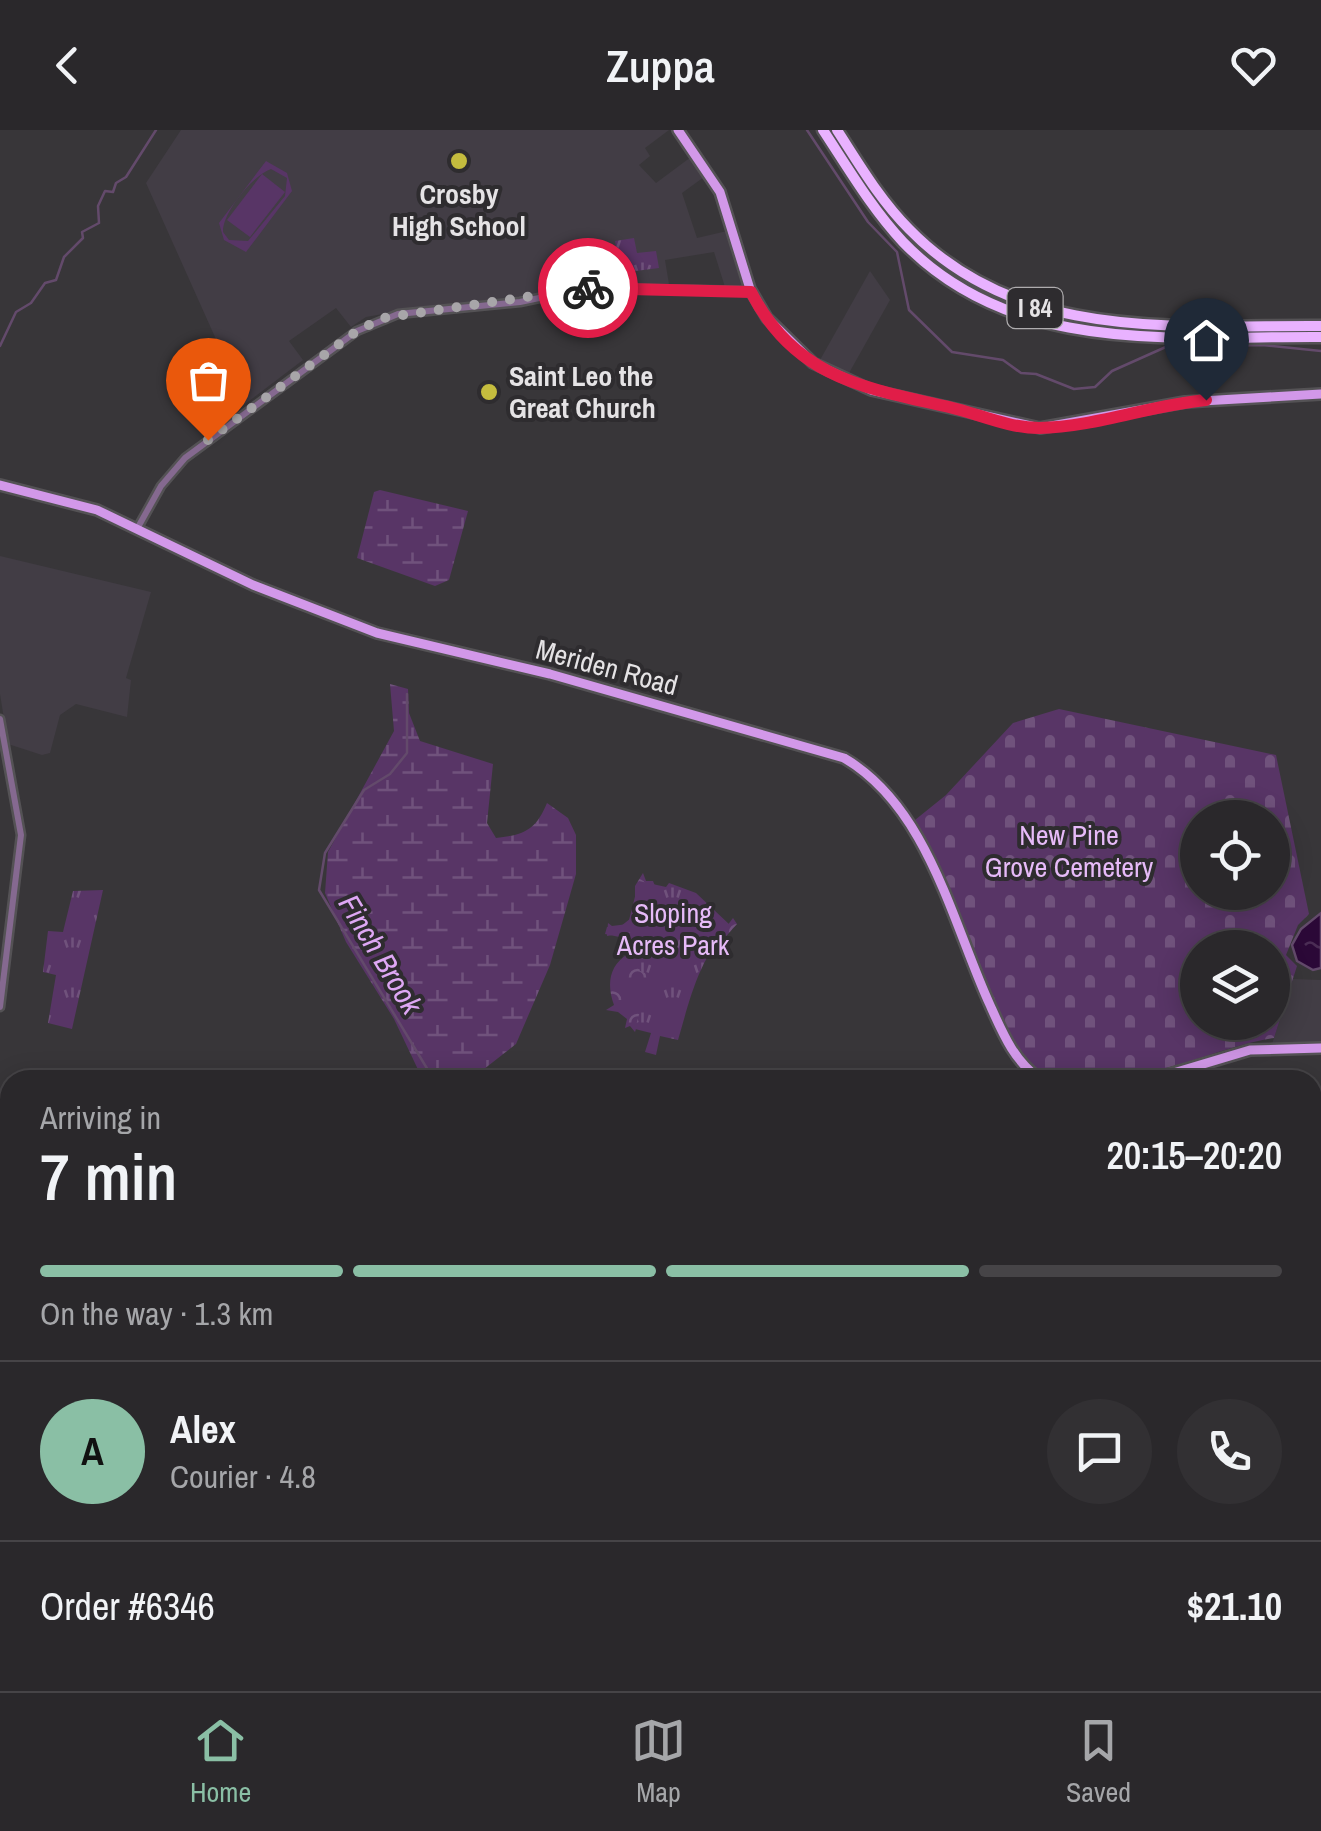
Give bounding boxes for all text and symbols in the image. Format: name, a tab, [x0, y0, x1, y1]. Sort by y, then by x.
text: Zuppa	[606, 35, 715, 96]
icon: back	[40, 38, 95, 93]
icon: heart	[1226, 38, 1281, 93]
marker: Crosby High School	[448, 150, 470, 172]
place label: Crosby High School	[392, 175, 526, 245]
courier	[538, 238, 638, 338]
icon: bike	[561, 261, 616, 316]
road number: I 84	[1008, 288, 1062, 328]
pin	[1164, 298, 1249, 401]
icon: home	[1179, 313, 1234, 368]
pin	[166, 338, 251, 441]
icon: bag	[181, 353, 236, 408]
place label: Saint Leo the Great Church	[509, 357, 656, 427]
marker: Saint Leo the Great Church	[478, 381, 500, 403]
street label: Meriden Road	[532, 630, 682, 704]
map controls	[1180, 800, 1290, 1040]
button: locate	[1180, 800, 1290, 910]
park label: New Pine Grove Cemetery	[985, 816, 1154, 886]
water label: Finch Brook	[330, 887, 433, 1023]
park label: Sloping Acres Park	[616, 894, 730, 964]
button: layers	[1180, 930, 1290, 1040]
text: Arriving in	[40, 1096, 161, 1139]
text: 20:15–20:20	[1106, 1130, 1282, 1181]
text: 7 min	[40, 1133, 177, 1220]
text: On the way · 1.3 km	[40, 1292, 273, 1335]
button: chat	[1047, 1399, 1152, 1504]
button: phone	[1177, 1399, 1282, 1504]
text: Alex	[170, 1404, 236, 1455]
text: A	[81, 1426, 104, 1477]
text: Courier · 4.8	[170, 1455, 316, 1498]
text: Order #6346	[40, 1581, 215, 1632]
text: $21.10	[1187, 1581, 1282, 1632]
tab: Home	[190, 1713, 251, 1811]
tab: Map	[631, 1713, 686, 1811]
tab: Saved	[1066, 1713, 1131, 1811]

